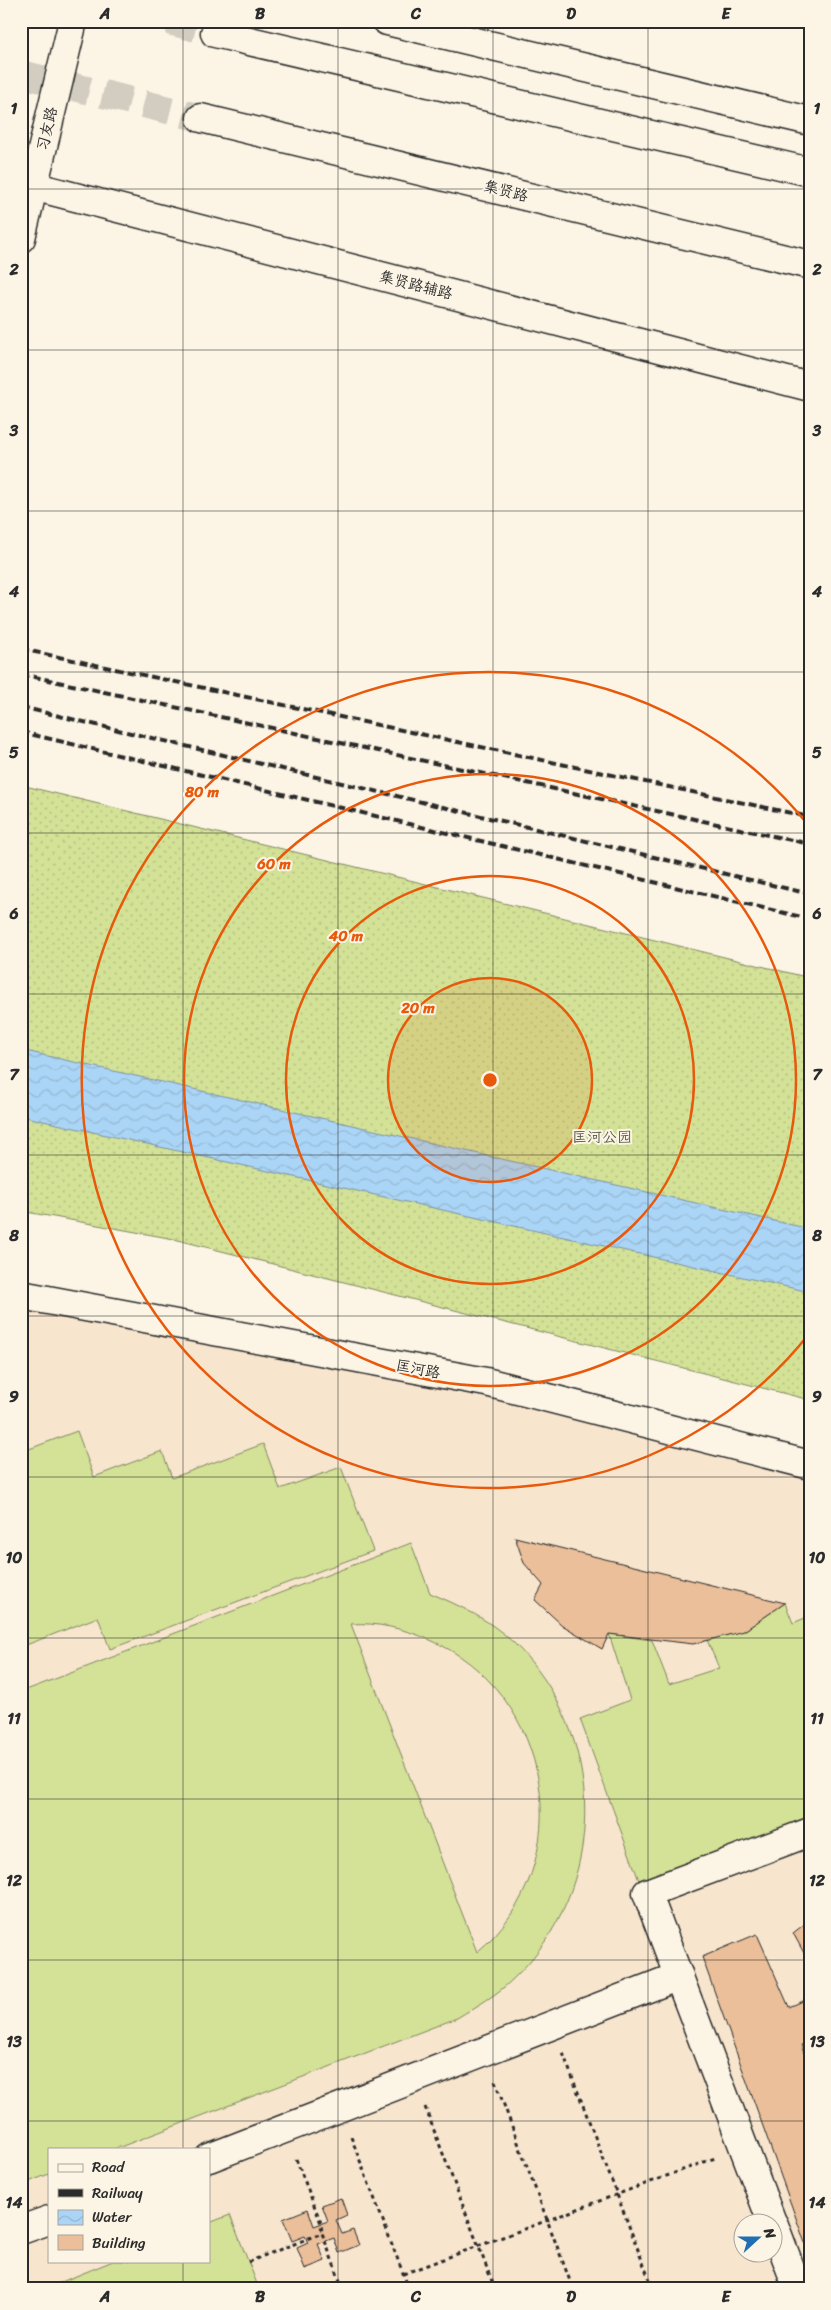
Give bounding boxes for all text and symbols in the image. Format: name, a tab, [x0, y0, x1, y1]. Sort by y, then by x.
text: A	[99, 0, 110, 28]
text: B	[255, 0, 266, 28]
text: C	[410, 0, 422, 28]
text: D	[566, 0, 576, 28]
text: E	[722, 0, 732, 28]
text: 1	[11, 94, 18, 123]
text: 1	[814, 94, 821, 123]
street label: 习友路	[29, 104, 65, 154]
street label: 集贤路	[481, 173, 531, 209]
text: 2	[8, 255, 19, 284]
text: 2	[811, 255, 822, 284]
street label: 集贤路辅路	[376, 263, 456, 307]
text: 3	[9, 416, 19, 445]
text: 3	[812, 416, 822, 445]
text: 4	[8, 577, 19, 606]
text: 4	[811, 577, 822, 606]
text: 5	[9, 738, 19, 767]
text: 5	[812, 738, 822, 767]
text: 80 m	[184, 779, 219, 805]
text: 60 m	[256, 851, 291, 877]
text: 6	[8, 899, 19, 928]
text: 6	[811, 899, 822, 928]
text: 40 m	[328, 923, 364, 949]
text: 20 m	[400, 995, 435, 1021]
text: 7	[9, 1060, 20, 1089]
text: 7	[812, 1060, 823, 1089]
centre of rings	[481, 1071, 499, 1089]
park label: 匡河公园	[572, 1124, 632, 1150]
text: 8	[8, 1221, 19, 1250]
text: 8	[811, 1221, 822, 1250]
street label: 匡河路	[393, 1352, 443, 1386]
text: 9	[9, 1382, 19, 1411]
text: 9	[812, 1382, 822, 1411]
text: 10	[6, 1543, 22, 1572]
text: 10	[809, 1543, 825, 1572]
text: 11	[7, 1704, 21, 1733]
text: 11	[810, 1704, 824, 1733]
text: 12	[6, 1866, 23, 1895]
text: 12	[809, 1866, 826, 1895]
text: 13	[6, 2027, 22, 2056]
text: 13	[809, 2027, 825, 2056]
legend	[48, 2148, 210, 2262]
text: Road	[92, 2154, 125, 2180]
text: Railway	[92, 2180, 143, 2206]
text: 14	[6, 2188, 22, 2217]
text: 14	[809, 2188, 825, 2217]
text: Water	[92, 2204, 132, 2230]
north arrow	[734, 2212, 784, 2262]
text: N	[756, 2224, 783, 2243]
text: Building	[92, 2230, 146, 2256]
text: A	[99, 2282, 110, 2310]
text: B	[255, 2282, 266, 2310]
text: C	[410, 2282, 422, 2310]
text: D	[566, 2282, 576, 2310]
text: E	[722, 2282, 732, 2310]

